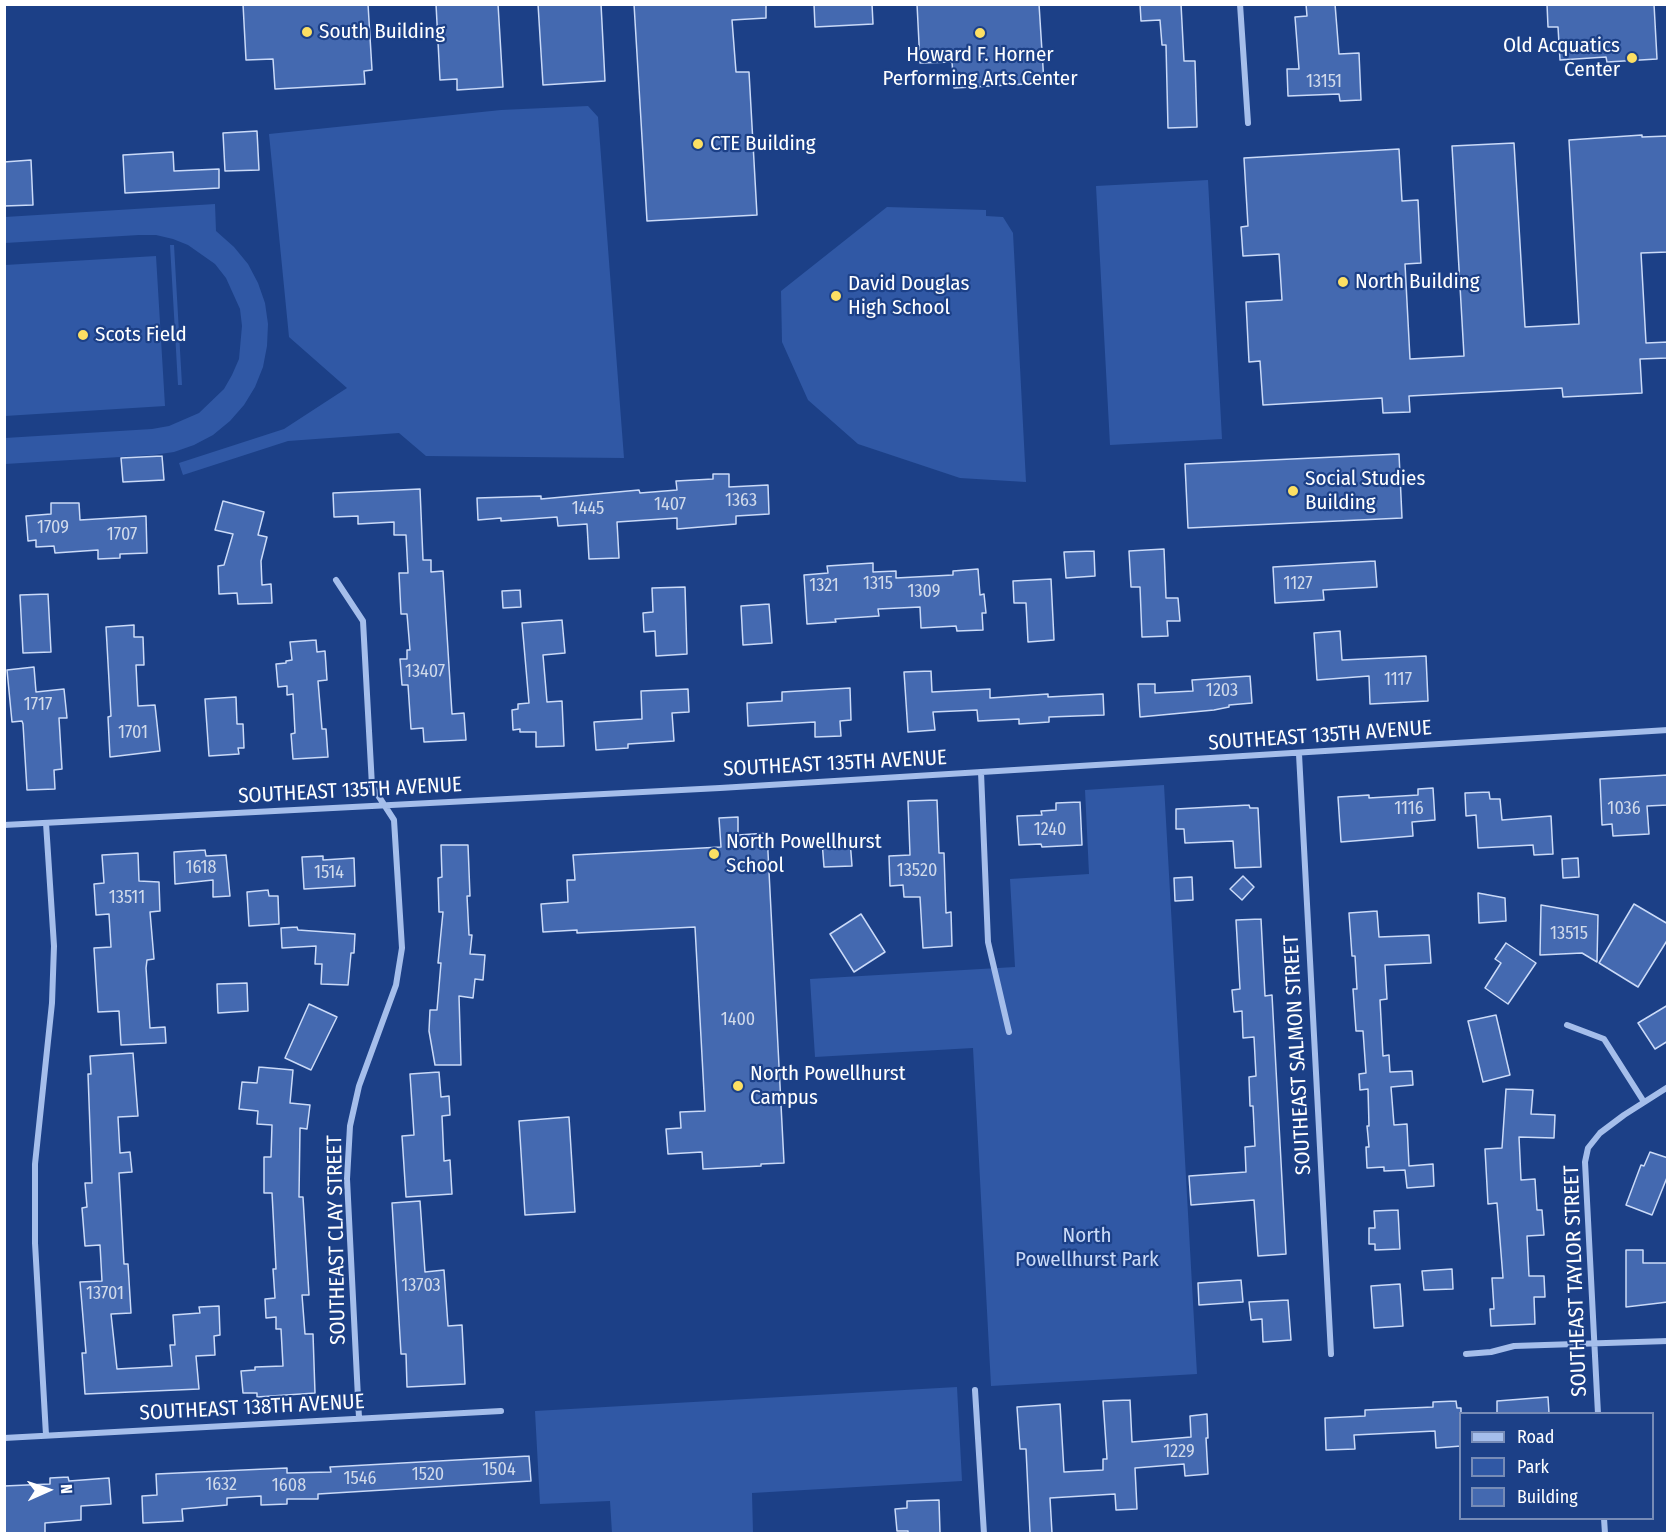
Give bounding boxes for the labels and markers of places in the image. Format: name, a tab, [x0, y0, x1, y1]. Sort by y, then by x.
place label: South Building	[319, 19, 445, 45]
marker: South Building	[300, 25, 314, 39]
marker: Howard F. Horner Performing Arts Center	[973, 26, 987, 40]
place label: Old Acquatics Center	[1503, 33, 1620, 83]
place label: Howard F. Horner Performing Arts Center	[882, 42, 1078, 92]
marker: Old Acquatics Center	[1625, 51, 1639, 65]
place label: CTE Building	[710, 131, 816, 157]
marker: CTE Building	[691, 137, 705, 151]
place label: North Building	[1355, 269, 1480, 295]
place label: David Douglas High School	[848, 271, 969, 321]
marker: North Building	[1336, 275, 1350, 289]
marker: David Douglas High School	[829, 289, 843, 303]
place label: Scots Field	[95, 322, 187, 348]
marker: Scots Field	[76, 328, 90, 342]
place label: Social Studies Building	[1305, 466, 1425, 516]
marker: Social Studies Building	[1286, 484, 1300, 498]
place label: North Powellhurst School	[726, 829, 882, 879]
marker: North Powellhurst School	[707, 847, 721, 861]
place label: North Powellhurst Campus	[750, 1061, 906, 1111]
marker: North Powellhurst Campus	[731, 1079, 745, 1093]

